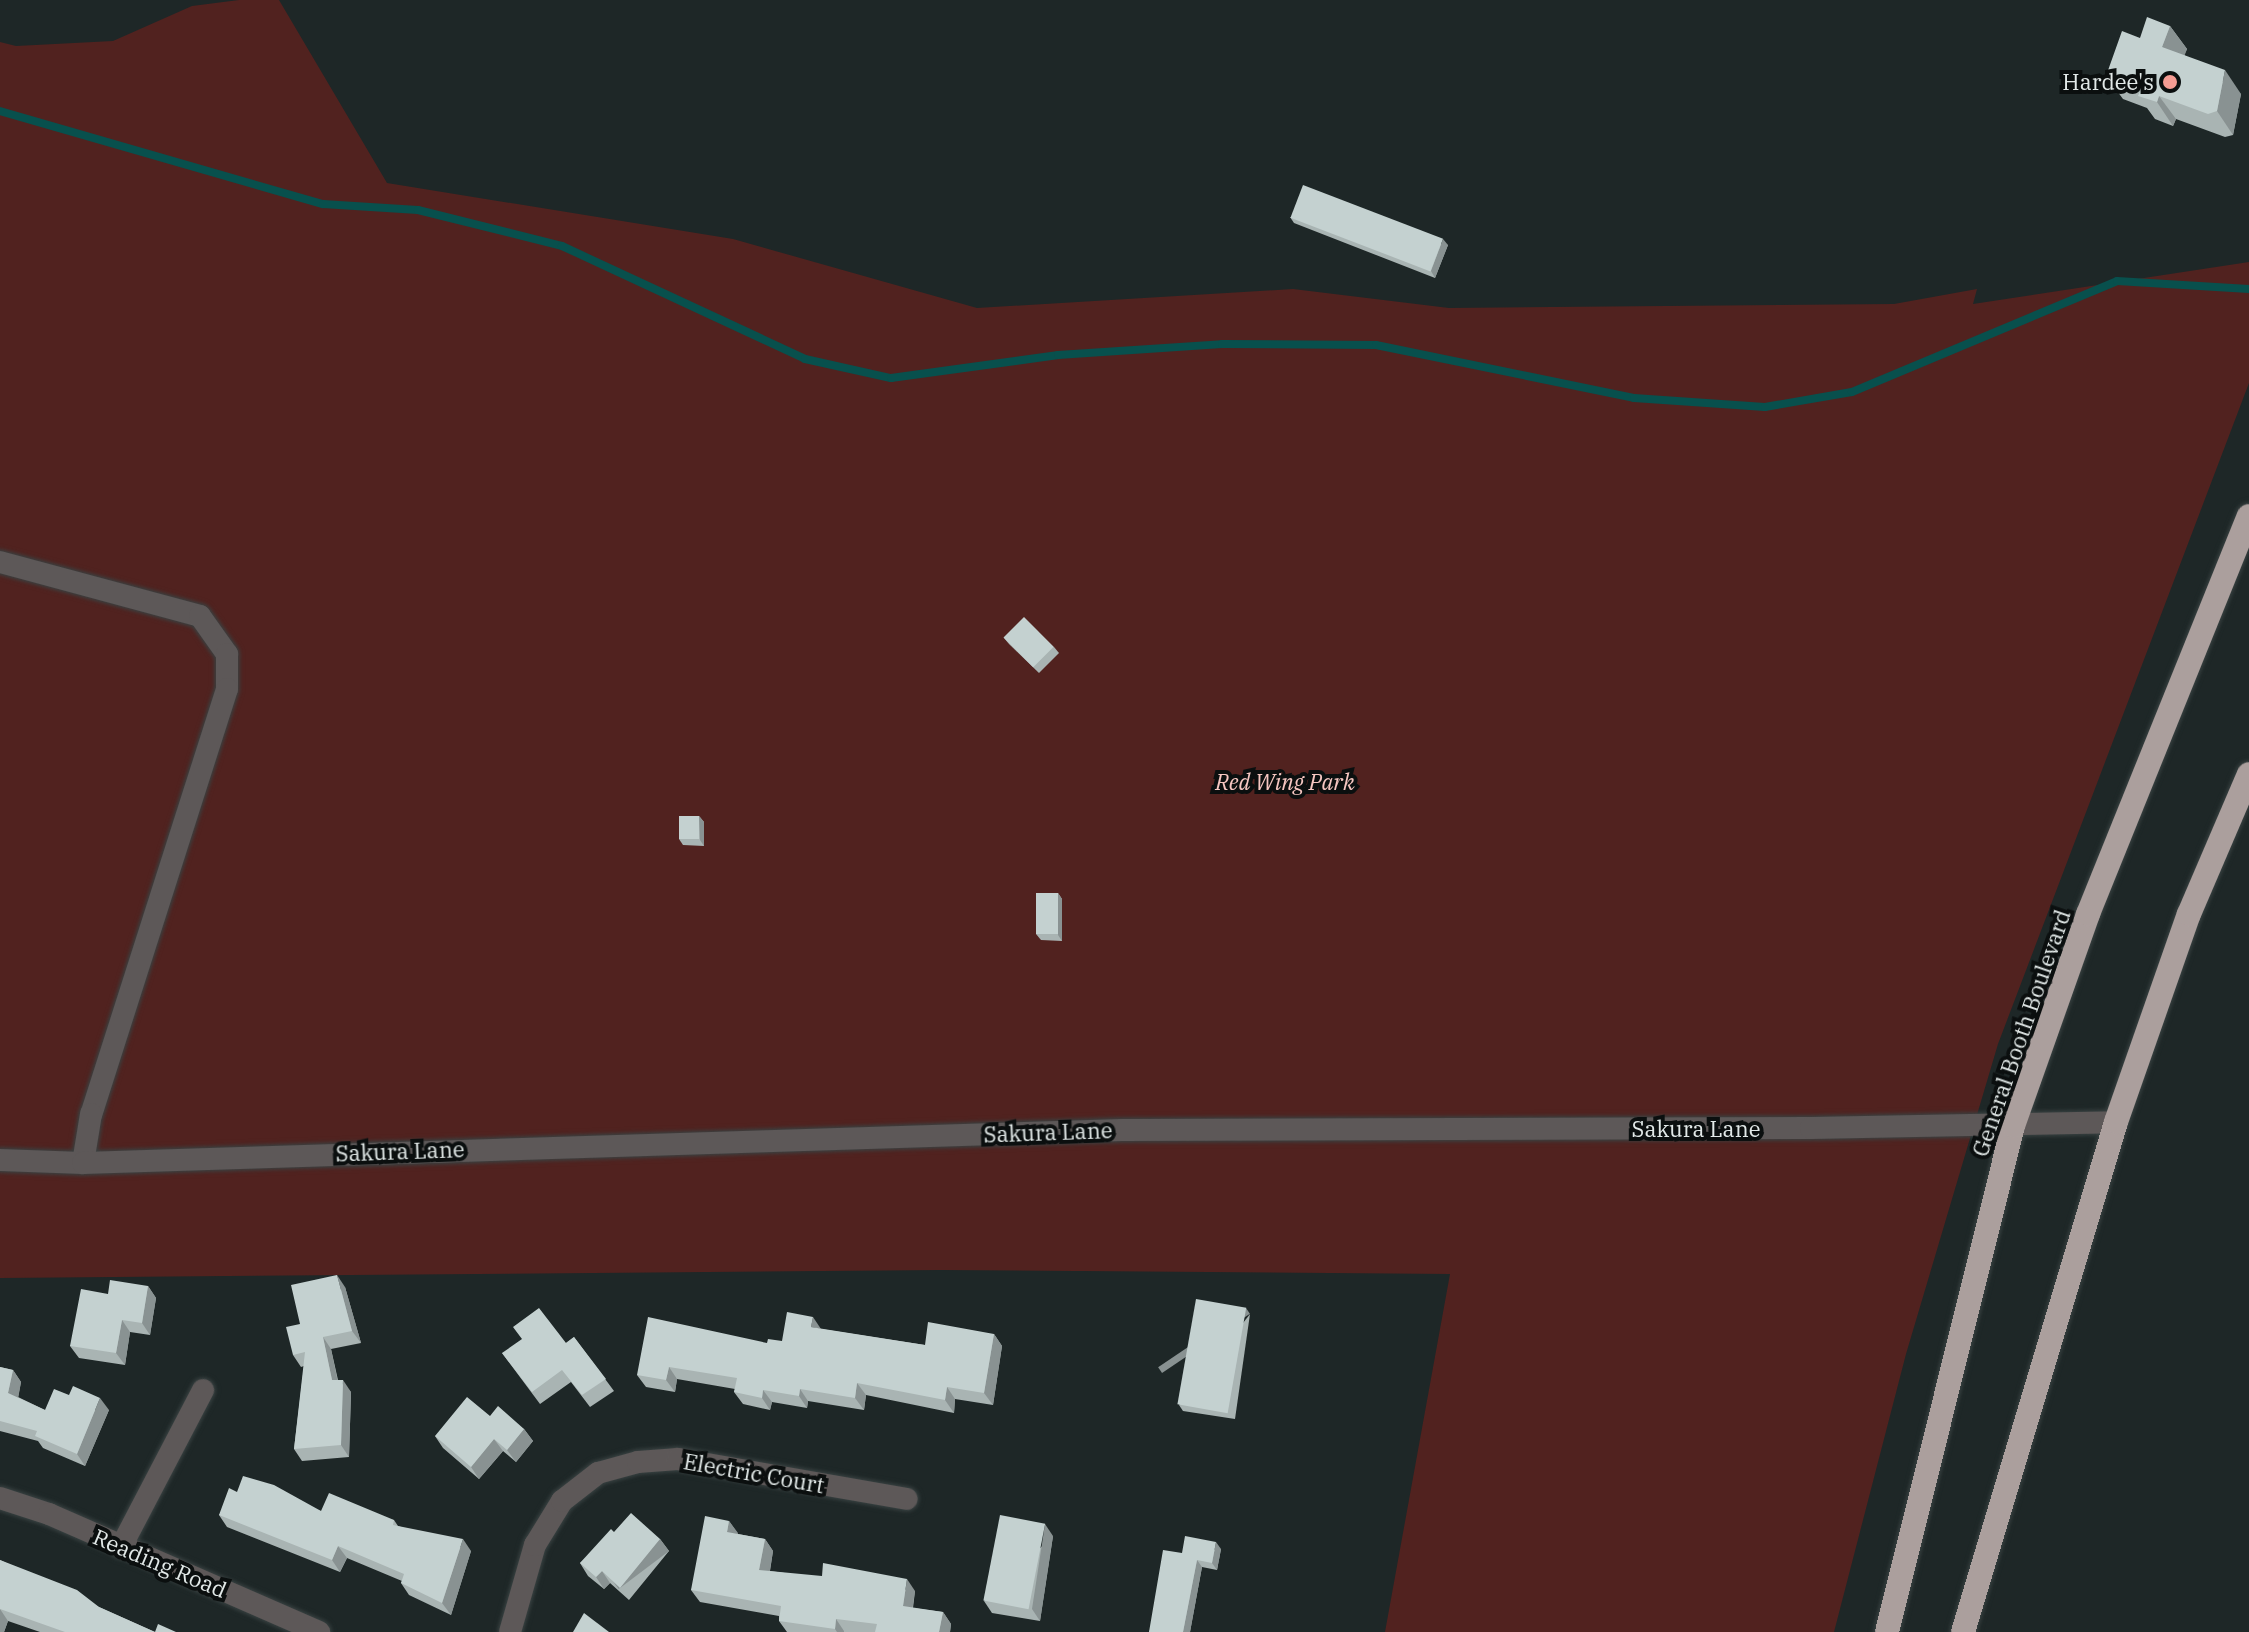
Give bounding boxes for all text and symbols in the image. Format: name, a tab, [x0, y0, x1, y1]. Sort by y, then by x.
place label: Hardee's	[2062, 69, 2154, 95]
marker: Hardee's	[2161, 73, 2179, 91]
park label: Red Wing Park	[1215, 769, 1355, 795]
street label: General Booth Boulevard	[1966, 906, 2076, 1160]
street label: Sakura Lane	[1632, 1116, 1760, 1142]
street label: Sakura Lane	[983, 1117, 1113, 1147]
street label: Sakura Lane	[335, 1136, 465, 1166]
street label: Electric Court	[682, 1448, 826, 1498]
street label: Reading Road	[89, 1523, 231, 1603]

